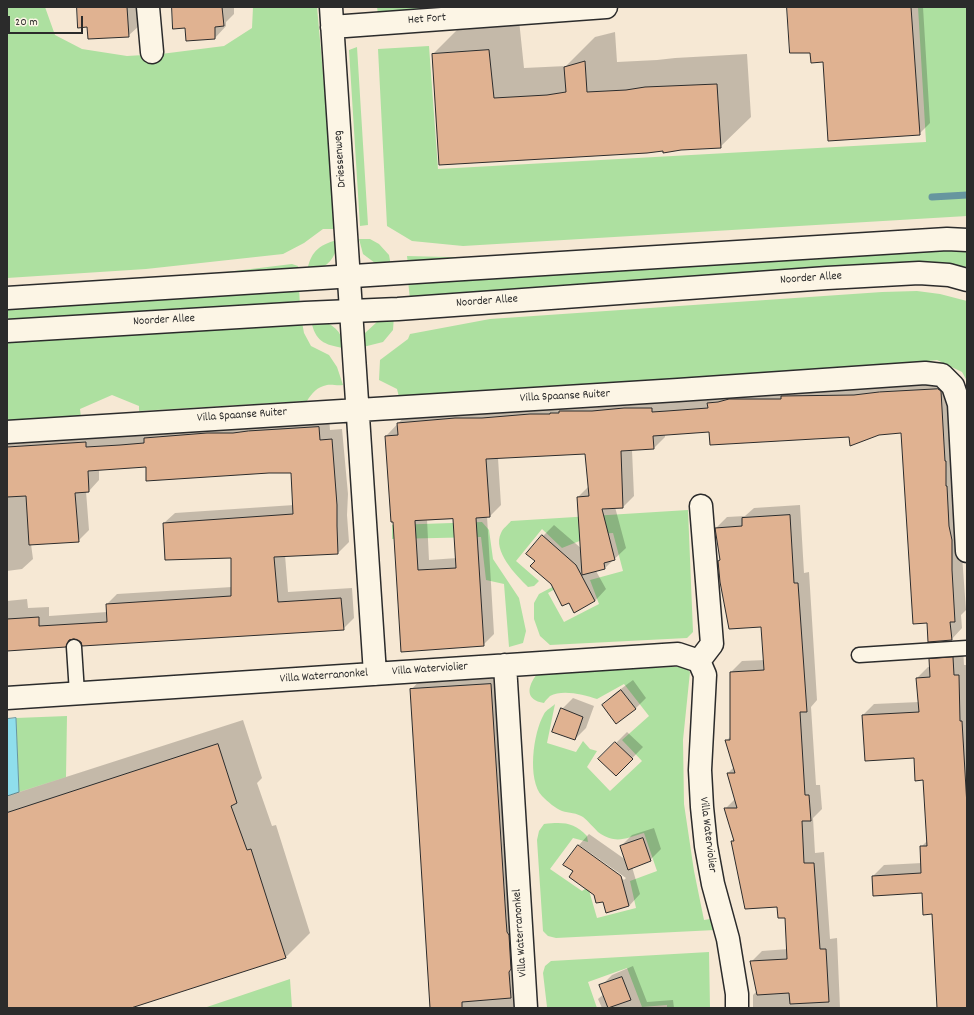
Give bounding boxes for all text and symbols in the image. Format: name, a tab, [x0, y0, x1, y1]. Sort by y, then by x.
scale bar	[10, 8, 85, 34]
street label: Het Fort	[407, 11, 447, 29]
text: 20 m	[15, 14, 38, 31]
street label: Driessenweg	[332, 130, 350, 188]
street label: Noorder Allee	[780, 270, 842, 288]
street label: Noorder Allee	[456, 293, 518, 311]
street label: Noorder Allee	[133, 312, 195, 330]
street label: Villa Spaanse Ruiter	[520, 387, 610, 407]
street label: Villa Spaanse Ruiter	[197, 406, 287, 426]
street label: Villa Waterviolier	[392, 660, 468, 680]
street label: Villa Waterranonkel	[279, 667, 369, 687]
street label: Villa Waterviolier	[695, 796, 719, 874]
street label: Villa Waterranonkel	[511, 888, 531, 978]

